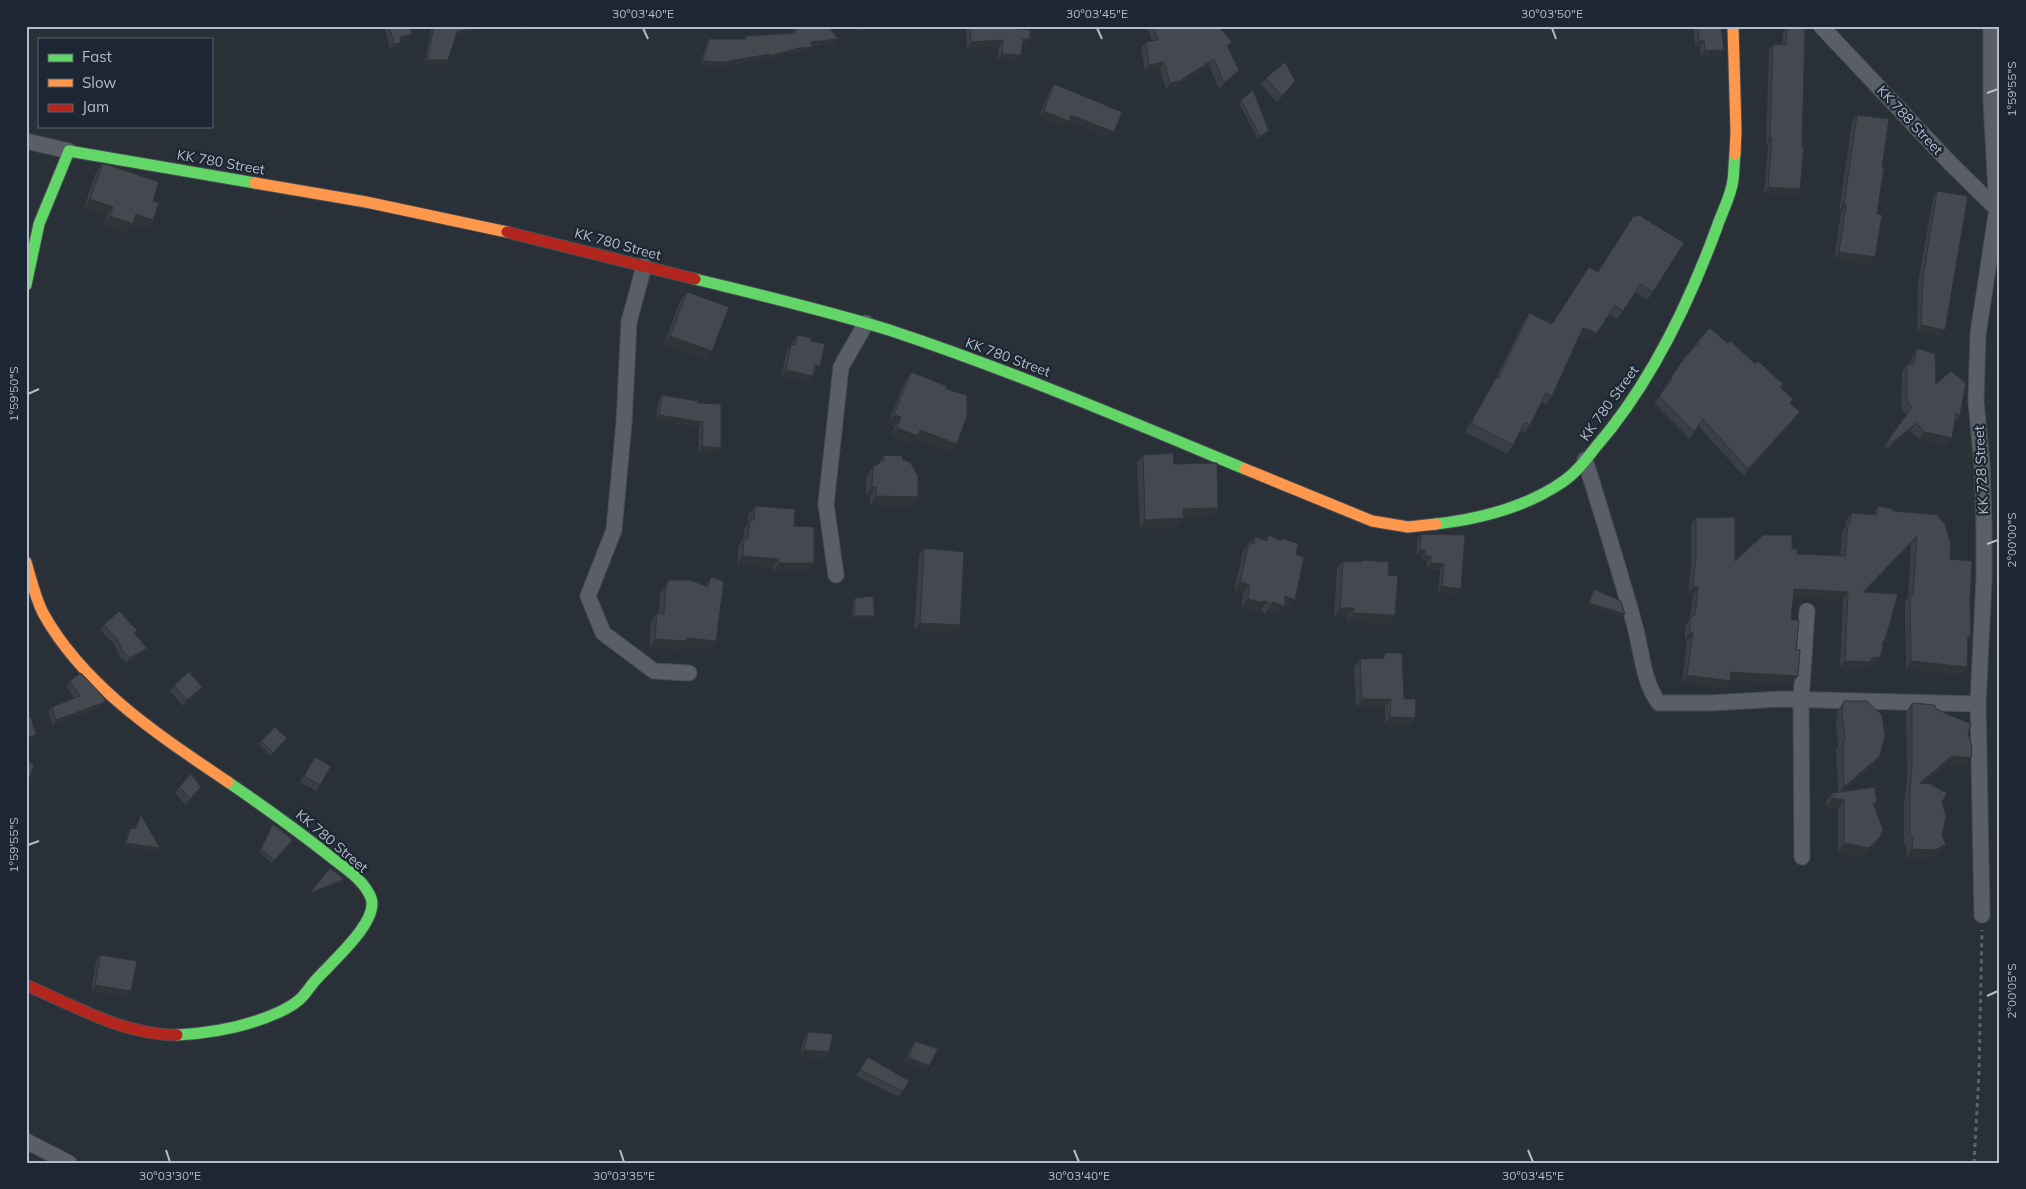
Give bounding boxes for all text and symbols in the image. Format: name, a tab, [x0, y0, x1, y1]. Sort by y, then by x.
text: 30°03'40"E	[612, 6, 674, 21]
text: 30°03'45"E	[1066, 6, 1128, 21]
text: 30°03'50"E	[1521, 6, 1583, 21]
legend	[38, 38, 212, 128]
text: Fast	[82, 47, 112, 66]
text: 1°59'55"S	[2004, 61, 2019, 117]
text: Slow	[82, 73, 116, 92]
street label: KK 788 Street	[1873, 81, 1947, 159]
text: Jam	[82, 97, 109, 116]
street label: KK 780 Street	[176, 145, 266, 179]
street label: KK 780 Street	[573, 224, 663, 264]
street label: KK 780 Street	[963, 333, 1053, 381]
street label: KK 780 Street	[1576, 362, 1642, 444]
text: 1°59'50"S	[6, 366, 21, 422]
street label: KK 728 Street	[1970, 425, 1992, 515]
text: 2°00'00"S	[2004, 512, 2019, 568]
street label: KK 780 Street	[292, 806, 372, 877]
text: 1°59'55"S	[6, 817, 21, 873]
text: 2°00'05"S	[2004, 963, 2019, 1019]
text: 30°03'30"E	[139, 1168, 201, 1183]
text: 30°03'35"E	[593, 1168, 655, 1183]
text: 30°03'40"E	[1048, 1168, 1110, 1183]
text: 30°03'45"E	[1502, 1168, 1564, 1183]

